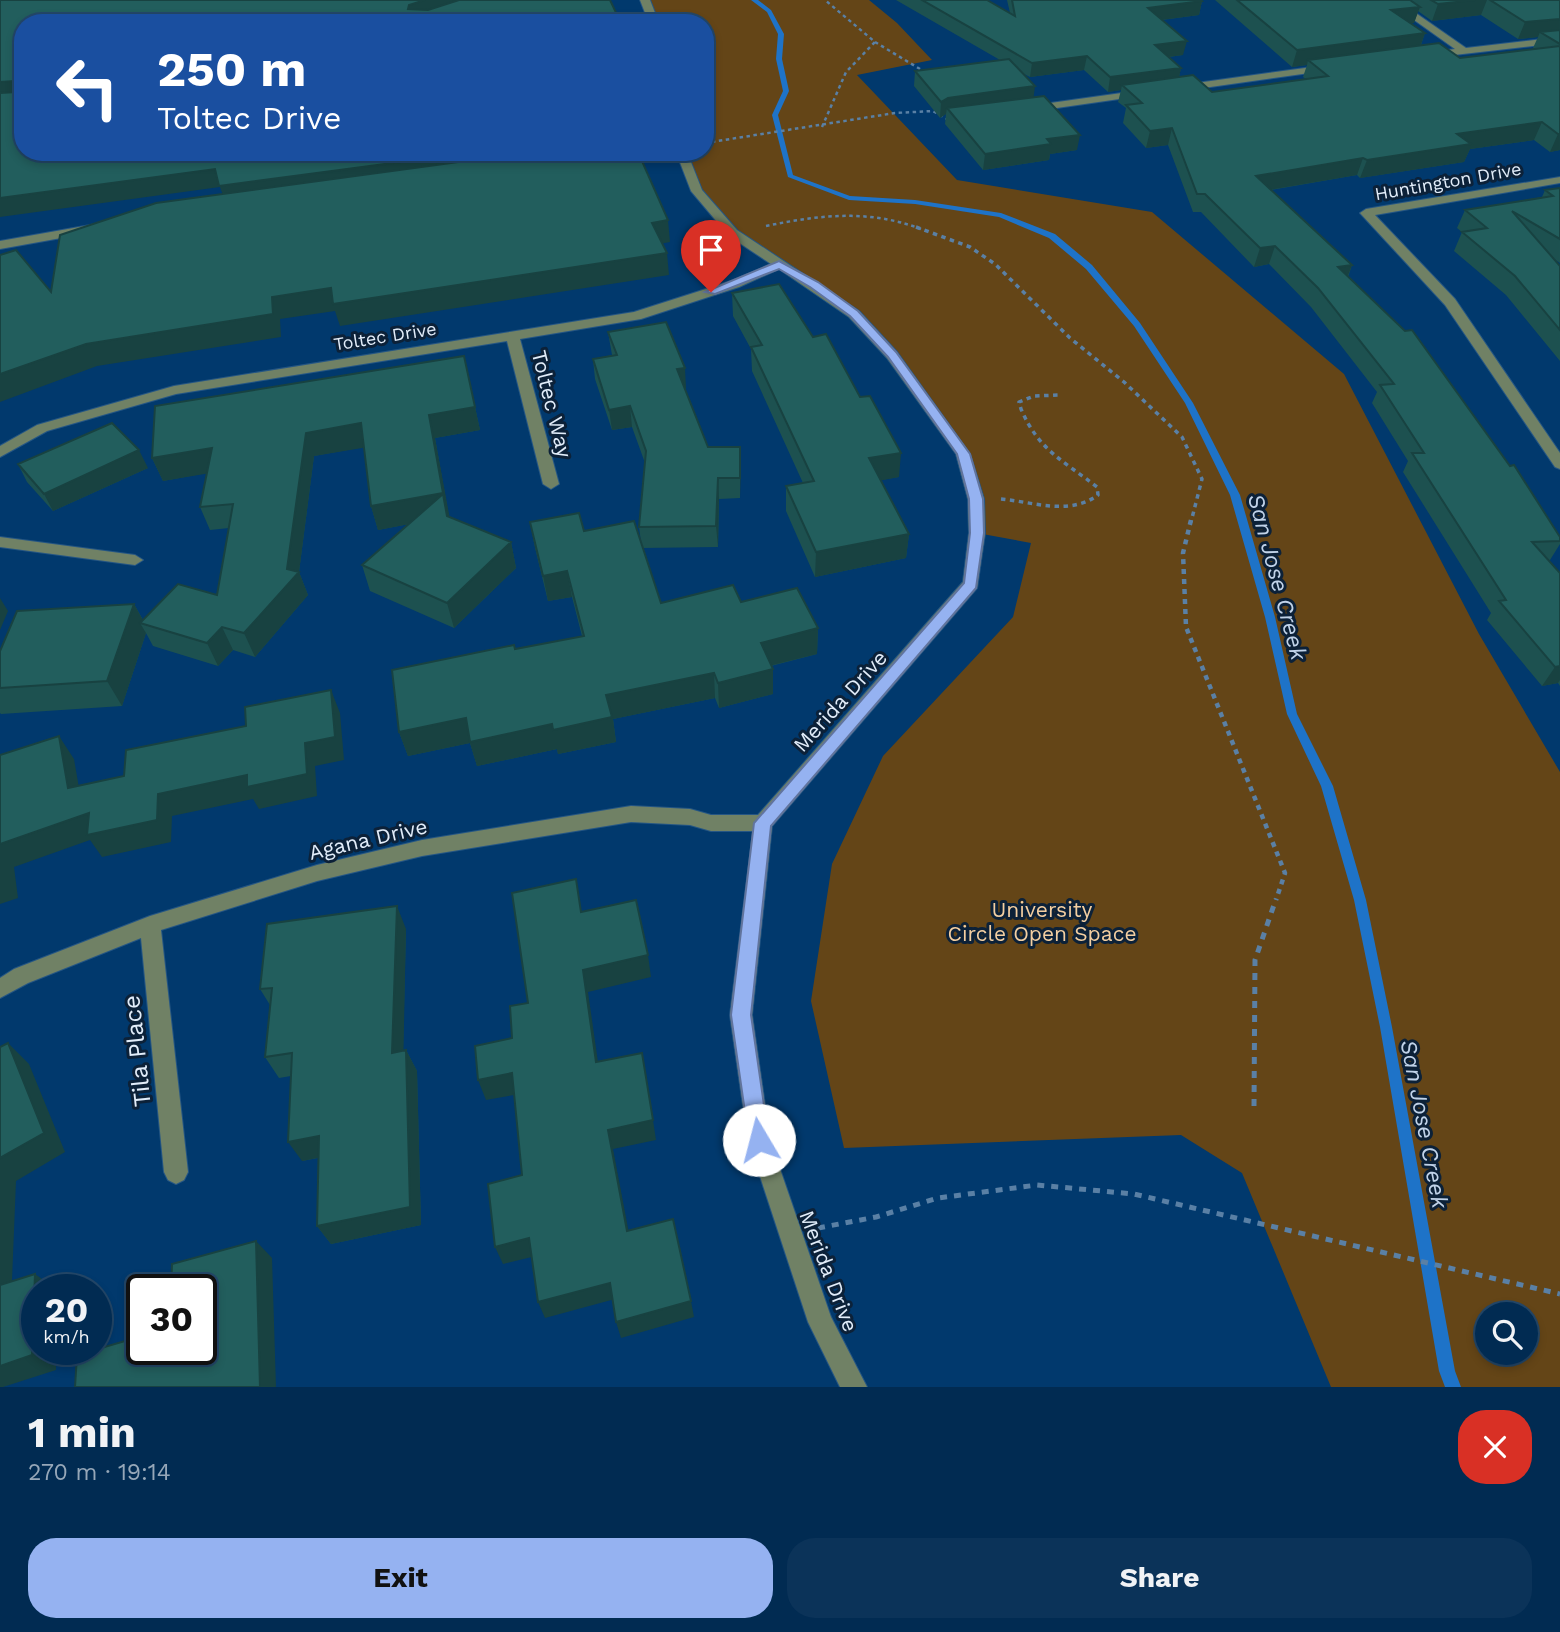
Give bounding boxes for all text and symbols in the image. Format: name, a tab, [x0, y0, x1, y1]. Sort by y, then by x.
text: 250 m	[157, 40, 306, 98]
icon: left	[42, 42, 133, 133]
text: Toltec Drive	[157, 99, 341, 137]
street label: Huntington Drive	[1373, 158, 1523, 204]
pin	[681, 220, 741, 292]
icon: arrive	[692, 231, 730, 269]
street label: Toltec Drive	[332, 318, 438, 354]
street label: Toltec Way	[527, 348, 577, 460]
water label: San Jose Creek	[1242, 491, 1313, 665]
street label: Merida Drive	[788, 645, 892, 757]
street label: Agana Drive	[306, 813, 430, 865]
park label: University Circle Open Space	[947, 897, 1137, 946]
street label: Tila Place	[117, 994, 157, 1108]
water label: San Jose Creek	[1394, 1037, 1454, 1212]
position arrow	[722, 1103, 796, 1177]
street label: Merida Drive	[794, 1207, 864, 1335]
speed limit sign: 30	[126, 1274, 217, 1365]
text: 20	[45, 1289, 88, 1331]
map controls	[1475, 1302, 1538, 1365]
button: search	[1475, 1302, 1538, 1365]
text: km/h	[43, 1326, 90, 1347]
text: 1 min	[28, 1408, 136, 1457]
button: close	[1458, 1410, 1532, 1484]
text: 270 m · 19:14	[28, 1459, 171, 1486]
button: Exit	[28, 1538, 773, 1618]
button: Share	[787, 1538, 1532, 1618]

